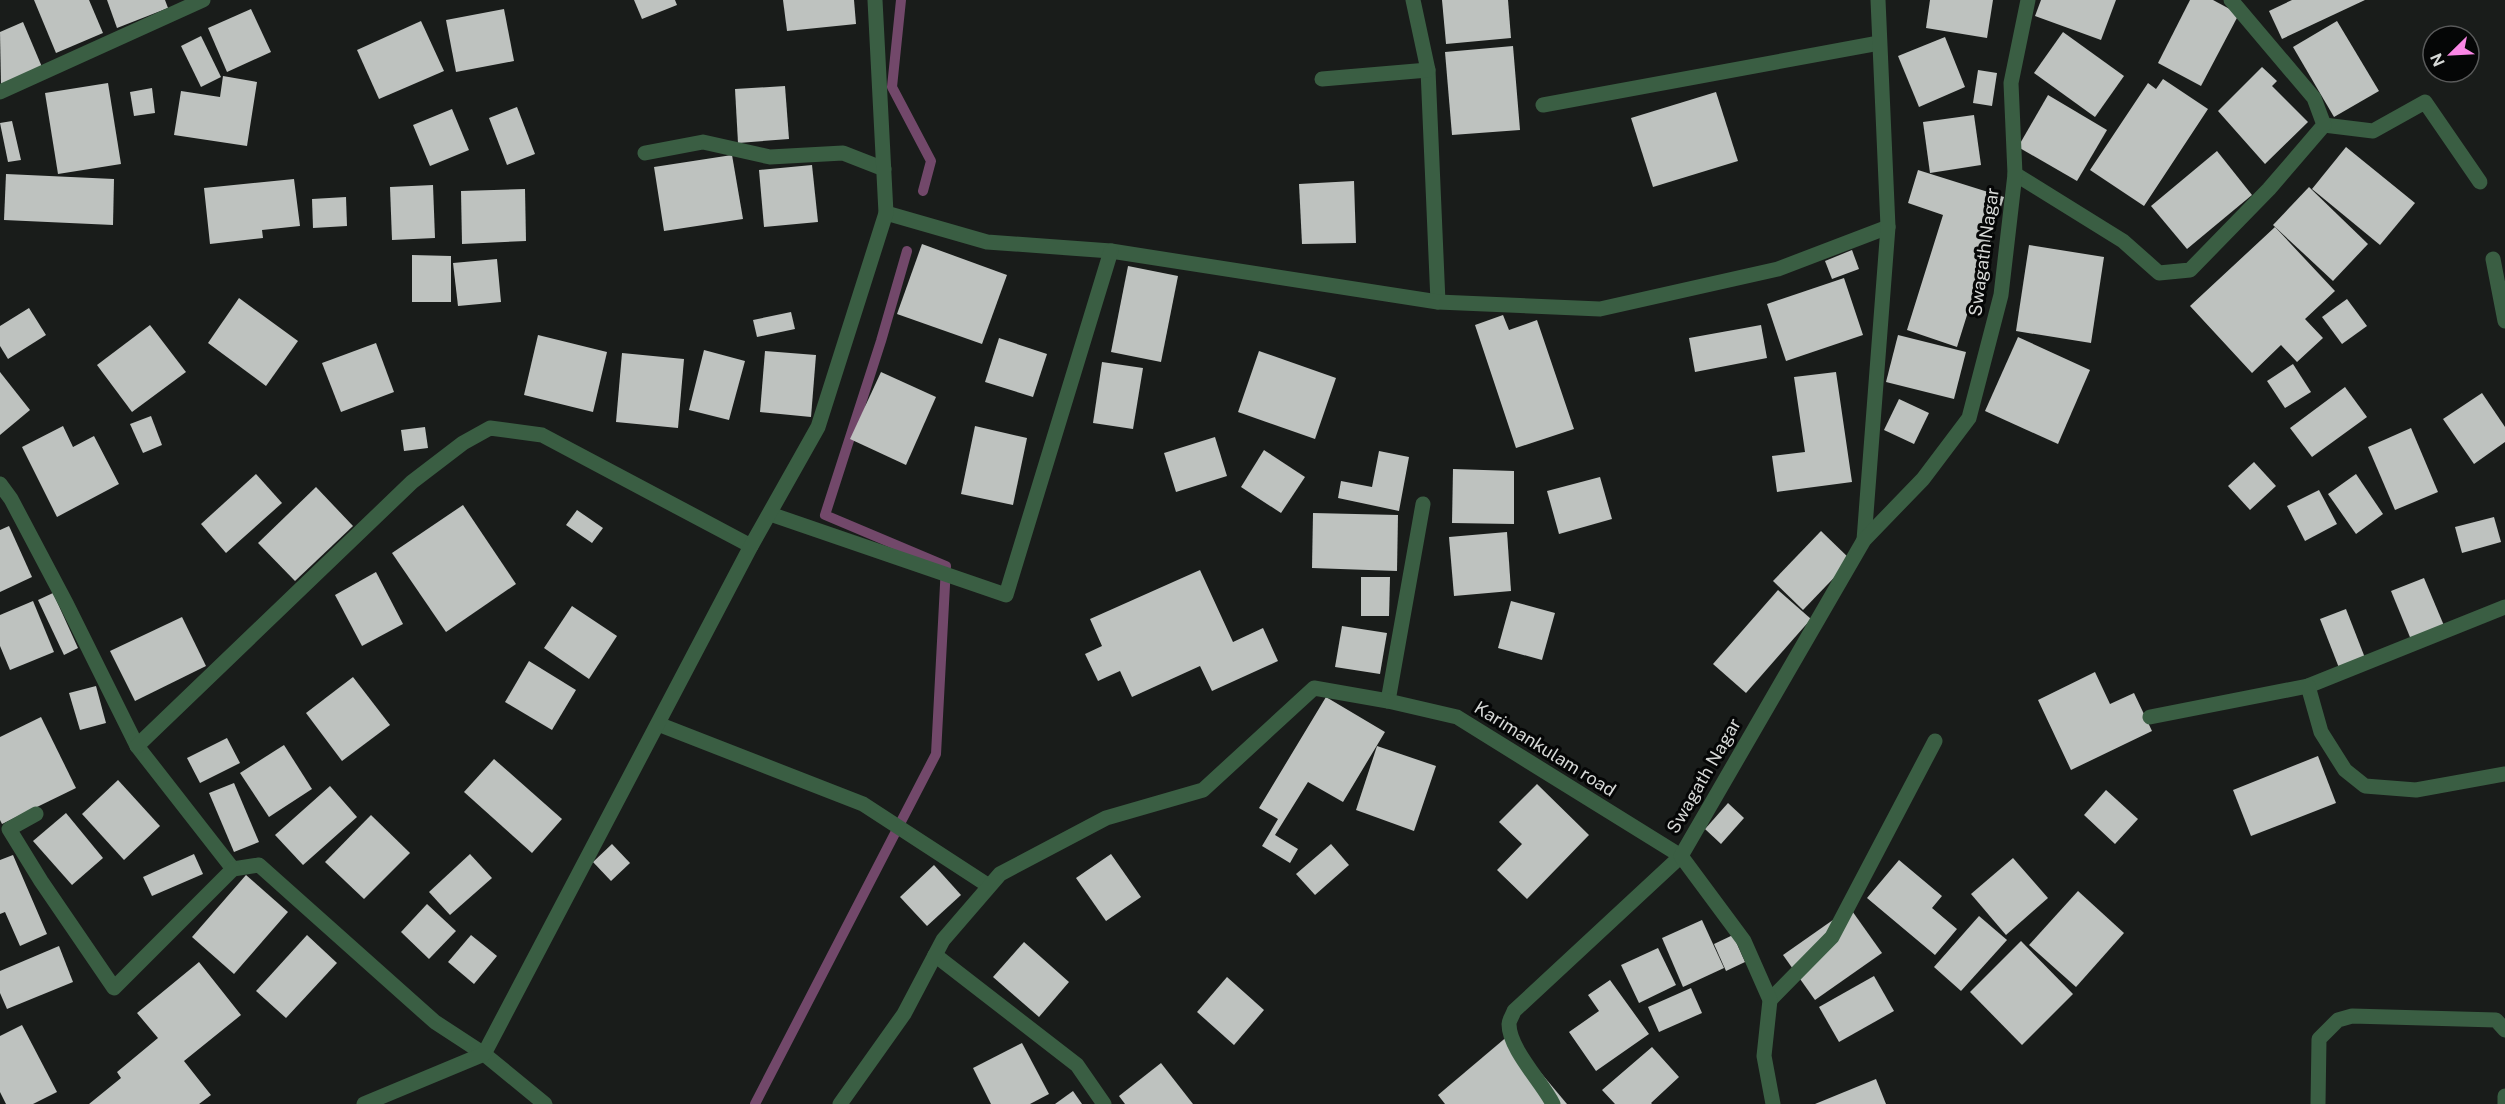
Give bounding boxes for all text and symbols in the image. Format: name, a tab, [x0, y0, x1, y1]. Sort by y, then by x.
north arrow	[2421, 24, 2481, 84]
text: N	[2427, 50, 2449, 69]
street label: Swagath Nagar	[1964, 186, 2003, 318]
street label: Karimankulam road	[1471, 696, 1620, 801]
street label: Swagath Nagar	[1662, 714, 1745, 837]

